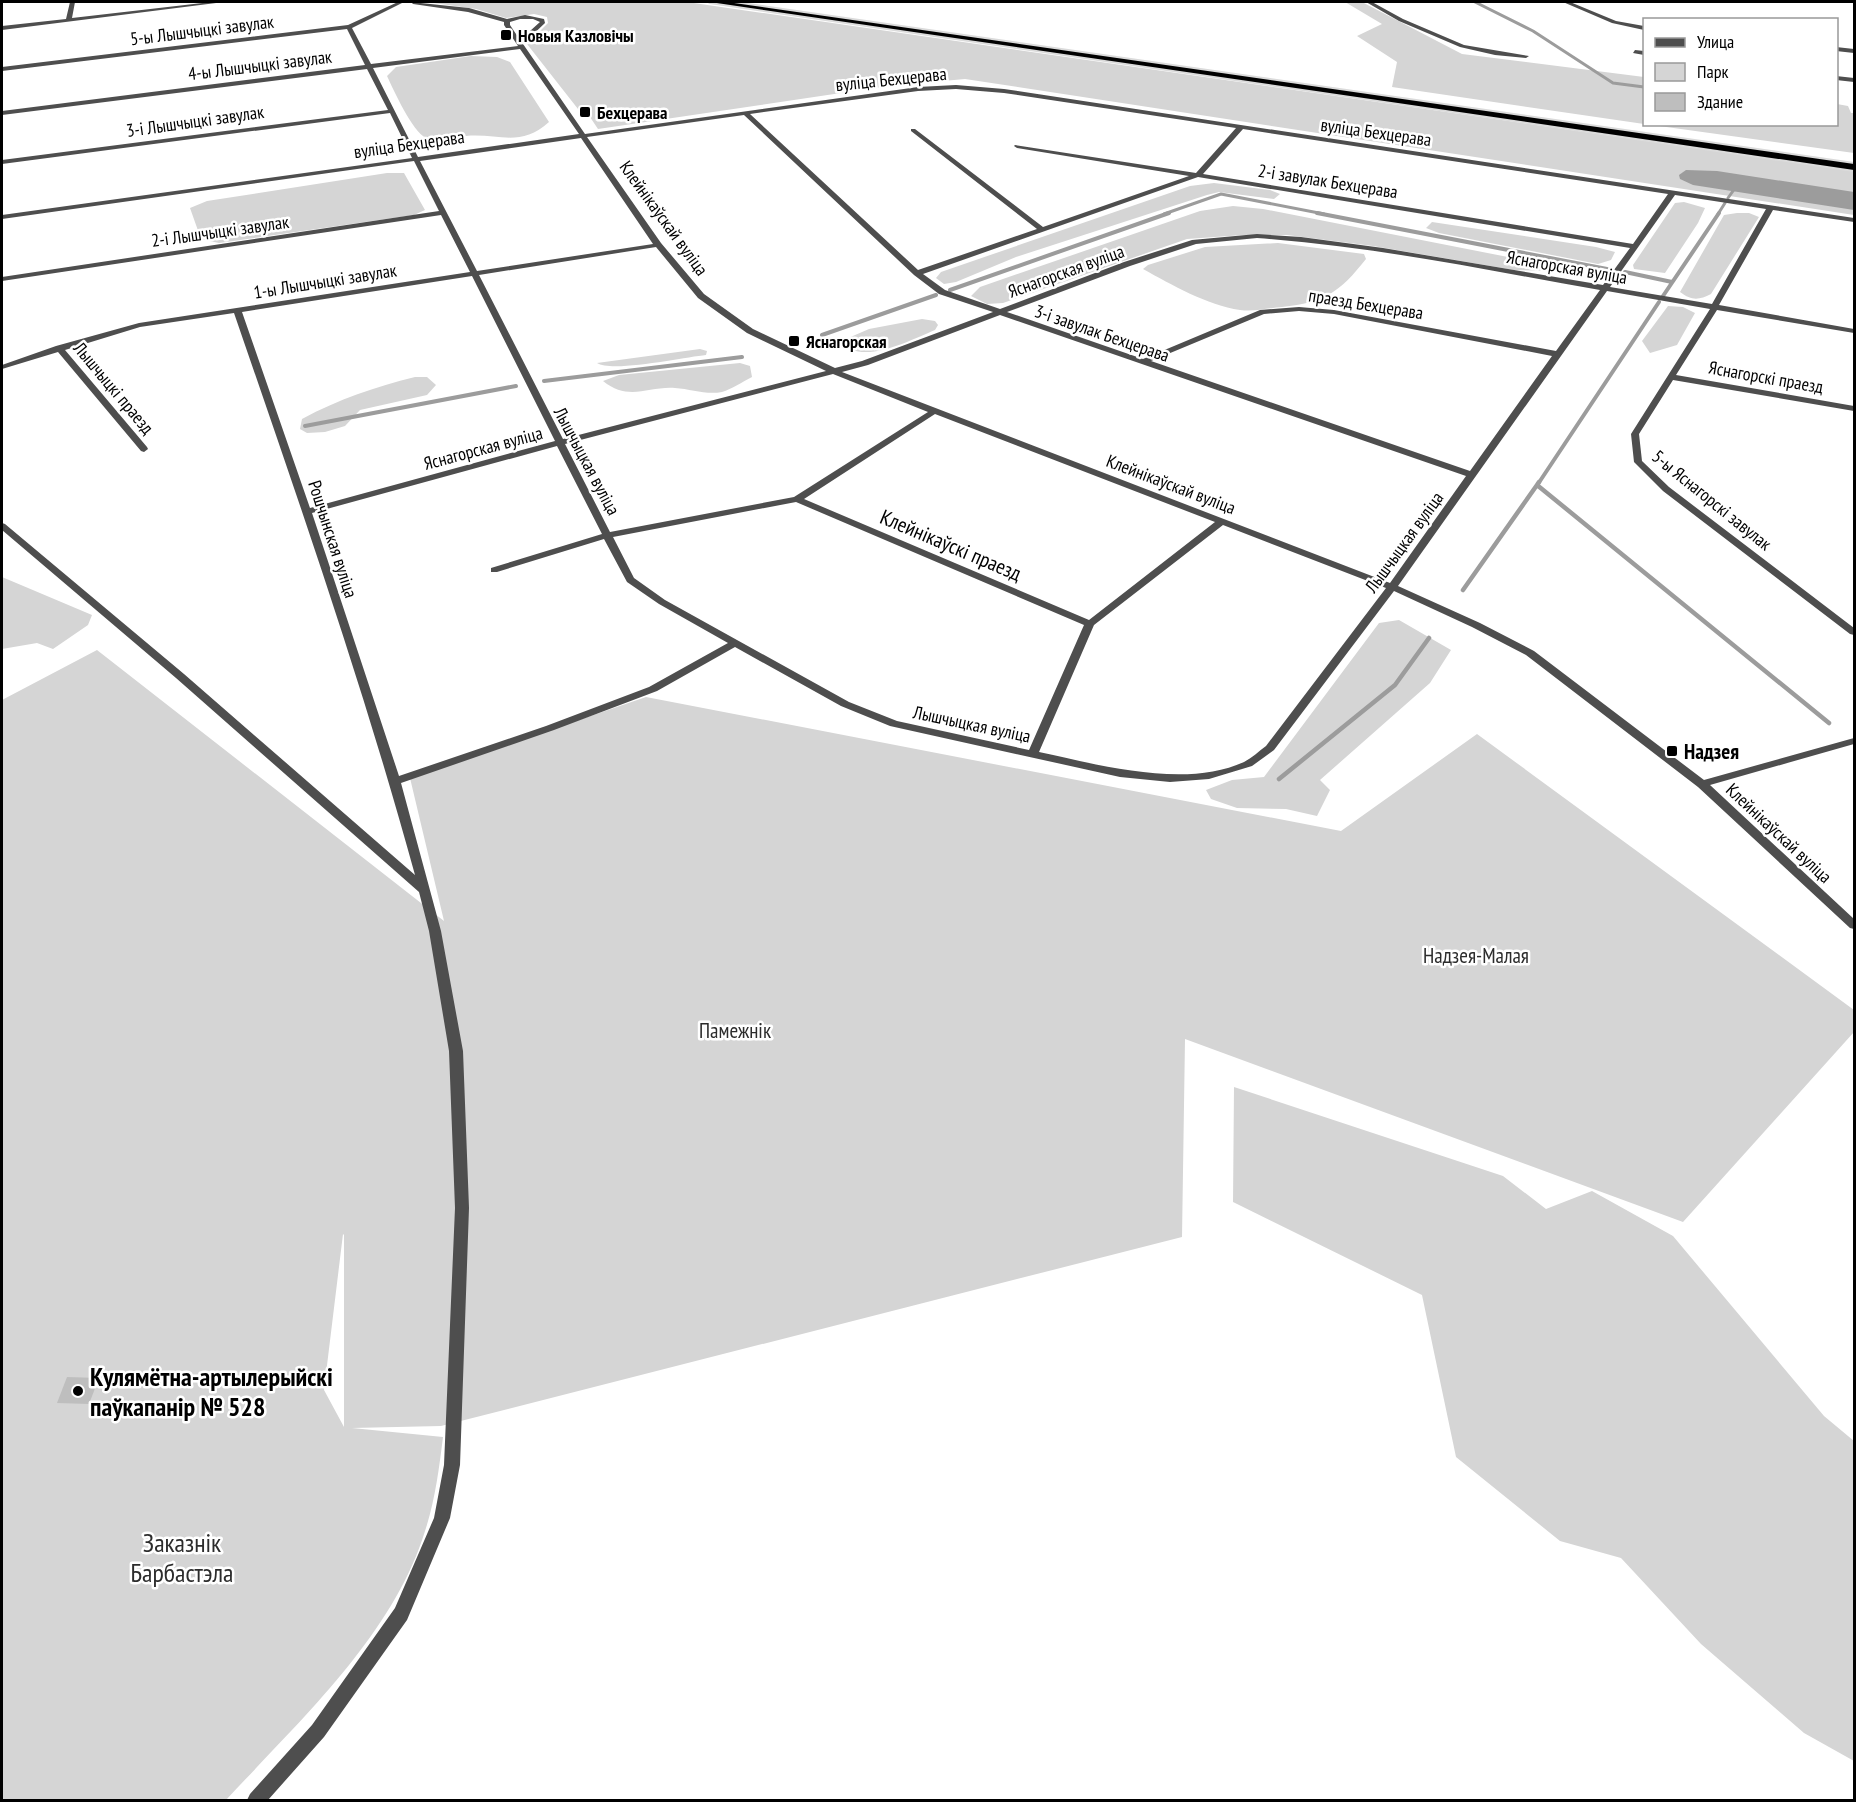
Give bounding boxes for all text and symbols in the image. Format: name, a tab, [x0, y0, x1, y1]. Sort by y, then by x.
street label: 5-ы Лышчыцкі завулак	[129, 10, 275, 50]
legend	[1643, 18, 1838, 126]
place label: Новыя Казловічы	[518, 24, 634, 47]
marker: Новыя Казловічы	[499, 28, 513, 42]
text: Улица	[1697, 30, 1734, 53]
street label: 4-ы Лышчыцкі завулак	[187, 45, 333, 85]
text: Парк	[1697, 60, 1728, 83]
street label: вуліца Бехцерава	[834, 62, 948, 96]
text: Здание	[1697, 90, 1743, 113]
street label: 3-і Лышчыцкі завулак	[125, 100, 265, 142]
place label: Бехцерава	[597, 101, 668, 124]
marker: Бехцерава	[578, 105, 592, 119]
street label: вуліца Бехцерава	[1319, 113, 1433, 151]
street label: вуліца Бехцерава	[352, 125, 466, 163]
street label: Клейнікаўскай вуліца	[615, 156, 713, 280]
street label: 2-і завулак Бехцерава	[1257, 159, 1399, 203]
street label: 2-і Лышчыцкі завулак	[150, 210, 290, 252]
street label: Яснагорская вуліца	[1005, 239, 1127, 303]
street label: Яснагорская вуліца	[1505, 245, 1629, 289]
street label: 1-ы Лышчыцкі завулак	[252, 258, 398, 304]
street label: праезд Бехцерава	[1307, 284, 1425, 324]
street label: 3-і завулак Бехцерава	[1032, 299, 1172, 367]
place label: Яснагорская	[806, 330, 887, 353]
marker: Яснагорская	[787, 334, 801, 348]
street label: Лышчыцкі праезд	[68, 336, 159, 439]
street label: Яснагорскі праезд	[1707, 356, 1825, 398]
street label: Лышчыцкая вуліца	[548, 402, 625, 519]
street label: Яснагорская вуліца	[421, 421, 545, 475]
street label: 5-ы Яснагорскі завулак	[1648, 445, 1776, 555]
street label: Клейнікаўскай вуліца	[1103, 449, 1239, 519]
street label: Рошчынская вуліца	[303, 477, 363, 601]
street label: Лышчыцкая вуліца	[1359, 487, 1448, 598]
street label: Клейнікаўскі праезд	[876, 503, 1026, 587]
street label: Лышчыцкая вуліца	[910, 700, 1033, 748]
place label: Надзея	[1684, 738, 1739, 765]
marker: Надзея	[1665, 744, 1679, 758]
street label: Клейнікаўскай вуліца	[1721, 778, 1837, 888]
park label: Надзея-Малая	[1423, 942, 1529, 969]
park label: Памежнік	[699, 1017, 771, 1044]
place label: Кулямётна-артылерыйскі паўкапанір № 528	[90, 1360, 333, 1423]
marker: Кулямётна-артылерыйскі паўкапанір № 528	[71, 1384, 85, 1398]
park label: Заказнік Барбастэла	[131, 1526, 233, 1589]

